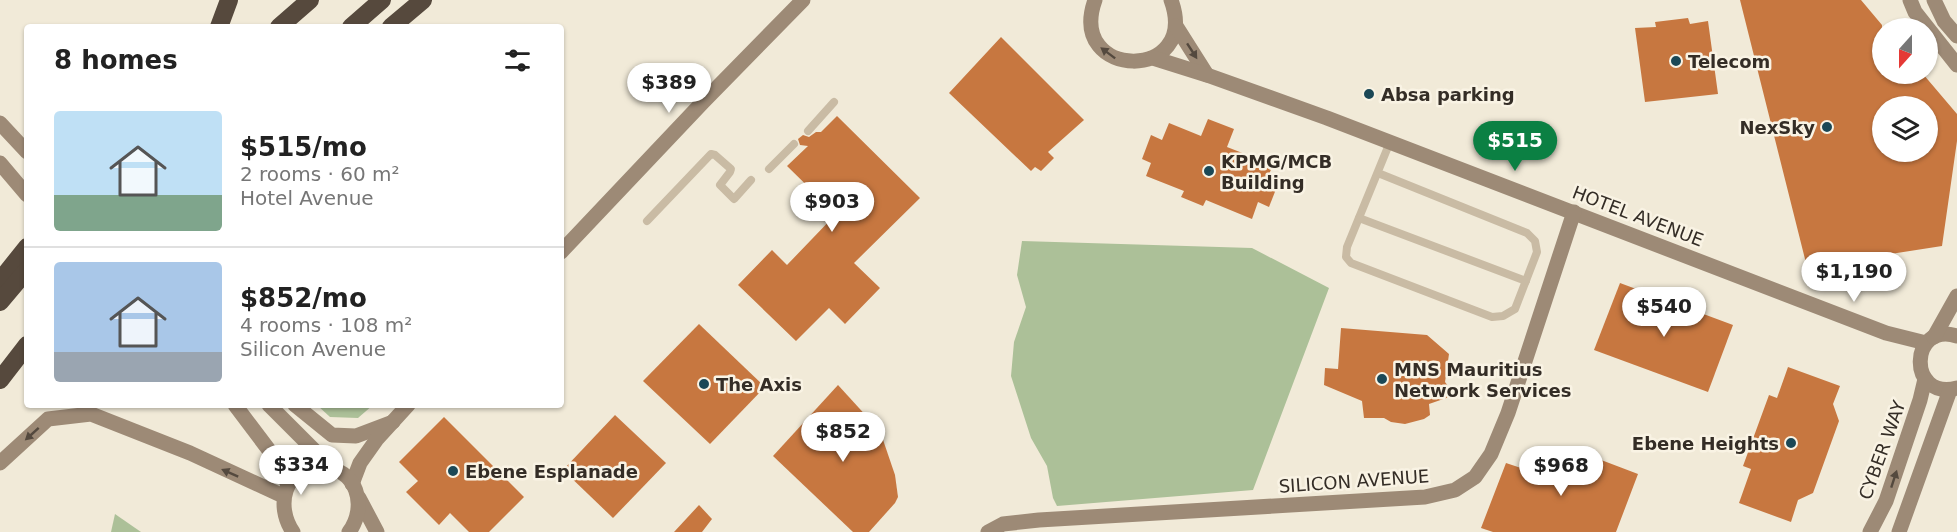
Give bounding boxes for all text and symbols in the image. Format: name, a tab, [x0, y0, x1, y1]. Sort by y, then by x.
north arrow	[1872, 18, 1938, 84]
map controls	[1872, 18, 1938, 162]
one-way arrow	[1186, 42, 1197, 59]
icon: filters	[501, 44, 534, 77]
text: 8 homes	[54, 45, 178, 75]
one-way arrow	[1101, 47, 1116, 59]
place label: Telecom	[1688, 51, 1770, 72]
marker: Telecom	[1669, 54, 1683, 68]
pin: $389	[633, 63, 705, 114]
text: $389	[641, 70, 697, 94]
place label: Absa parking	[1381, 84, 1515, 105]
marker: Absa parking	[1362, 87, 1376, 101]
button: layers	[1872, 96, 1938, 162]
place label: NexSky	[1739, 117, 1815, 138]
marker: NexSky	[1820, 120, 1834, 134]
pin: $515	[1479, 121, 1551, 172]
text: $515	[1487, 128, 1543, 152]
text: $515/mo	[240, 132, 367, 162]
icon: home	[102, 135, 174, 207]
place label: KPMG/MCB Building	[1221, 151, 1332, 193]
text: 2 rooms · 60 m²	[240, 162, 400, 186]
marker: KPMG/MCB Building	[1202, 164, 1216, 178]
street label: HOTEL AVENUE	[1569, 181, 1707, 251]
pin: $903	[796, 182, 868, 233]
text: Hotel Avenue	[240, 186, 374, 210]
text: $903	[804, 189, 860, 213]
pin: $1,190	[1805, 252, 1903, 303]
text: $1,190	[1815, 259, 1893, 283]
text: $852/mo	[240, 283, 367, 313]
icon: home	[102, 286, 174, 358]
pin: $540	[1628, 287, 1700, 338]
text: $540	[1636, 294, 1692, 318]
text: 4 rooms · 108 m²	[240, 313, 412, 337]
text: Silicon Avenue	[240, 337, 386, 361]
place label: MNS Mauritius Network Services	[1394, 359, 1572, 401]
marker: MNS Mauritius Network Services	[1375, 372, 1389, 386]
place label: The Axis	[716, 374, 802, 395]
marker: The Axis	[697, 377, 711, 391]
street label: CYBER WAY	[1854, 397, 1910, 502]
pin: $852	[807, 412, 879, 463]
text: $852	[815, 419, 871, 443]
one-way arrow	[24, 427, 39, 441]
place label: Ebene Heights	[1632, 433, 1779, 454]
marker: Ebene Heights	[1784, 436, 1798, 450]
pin: $334	[265, 445, 337, 496]
pin: $968	[1525, 446, 1597, 497]
text: $334	[273, 452, 329, 476]
text: $968	[1533, 453, 1589, 477]
place label: Ebene Esplanade	[465, 461, 638, 482]
marker: Ebene Esplanade	[446, 464, 460, 478]
street label: SILICON AVENUE	[1278, 465, 1430, 497]
one-way arrow	[221, 468, 238, 477]
one-way arrow	[1889, 470, 1899, 488]

